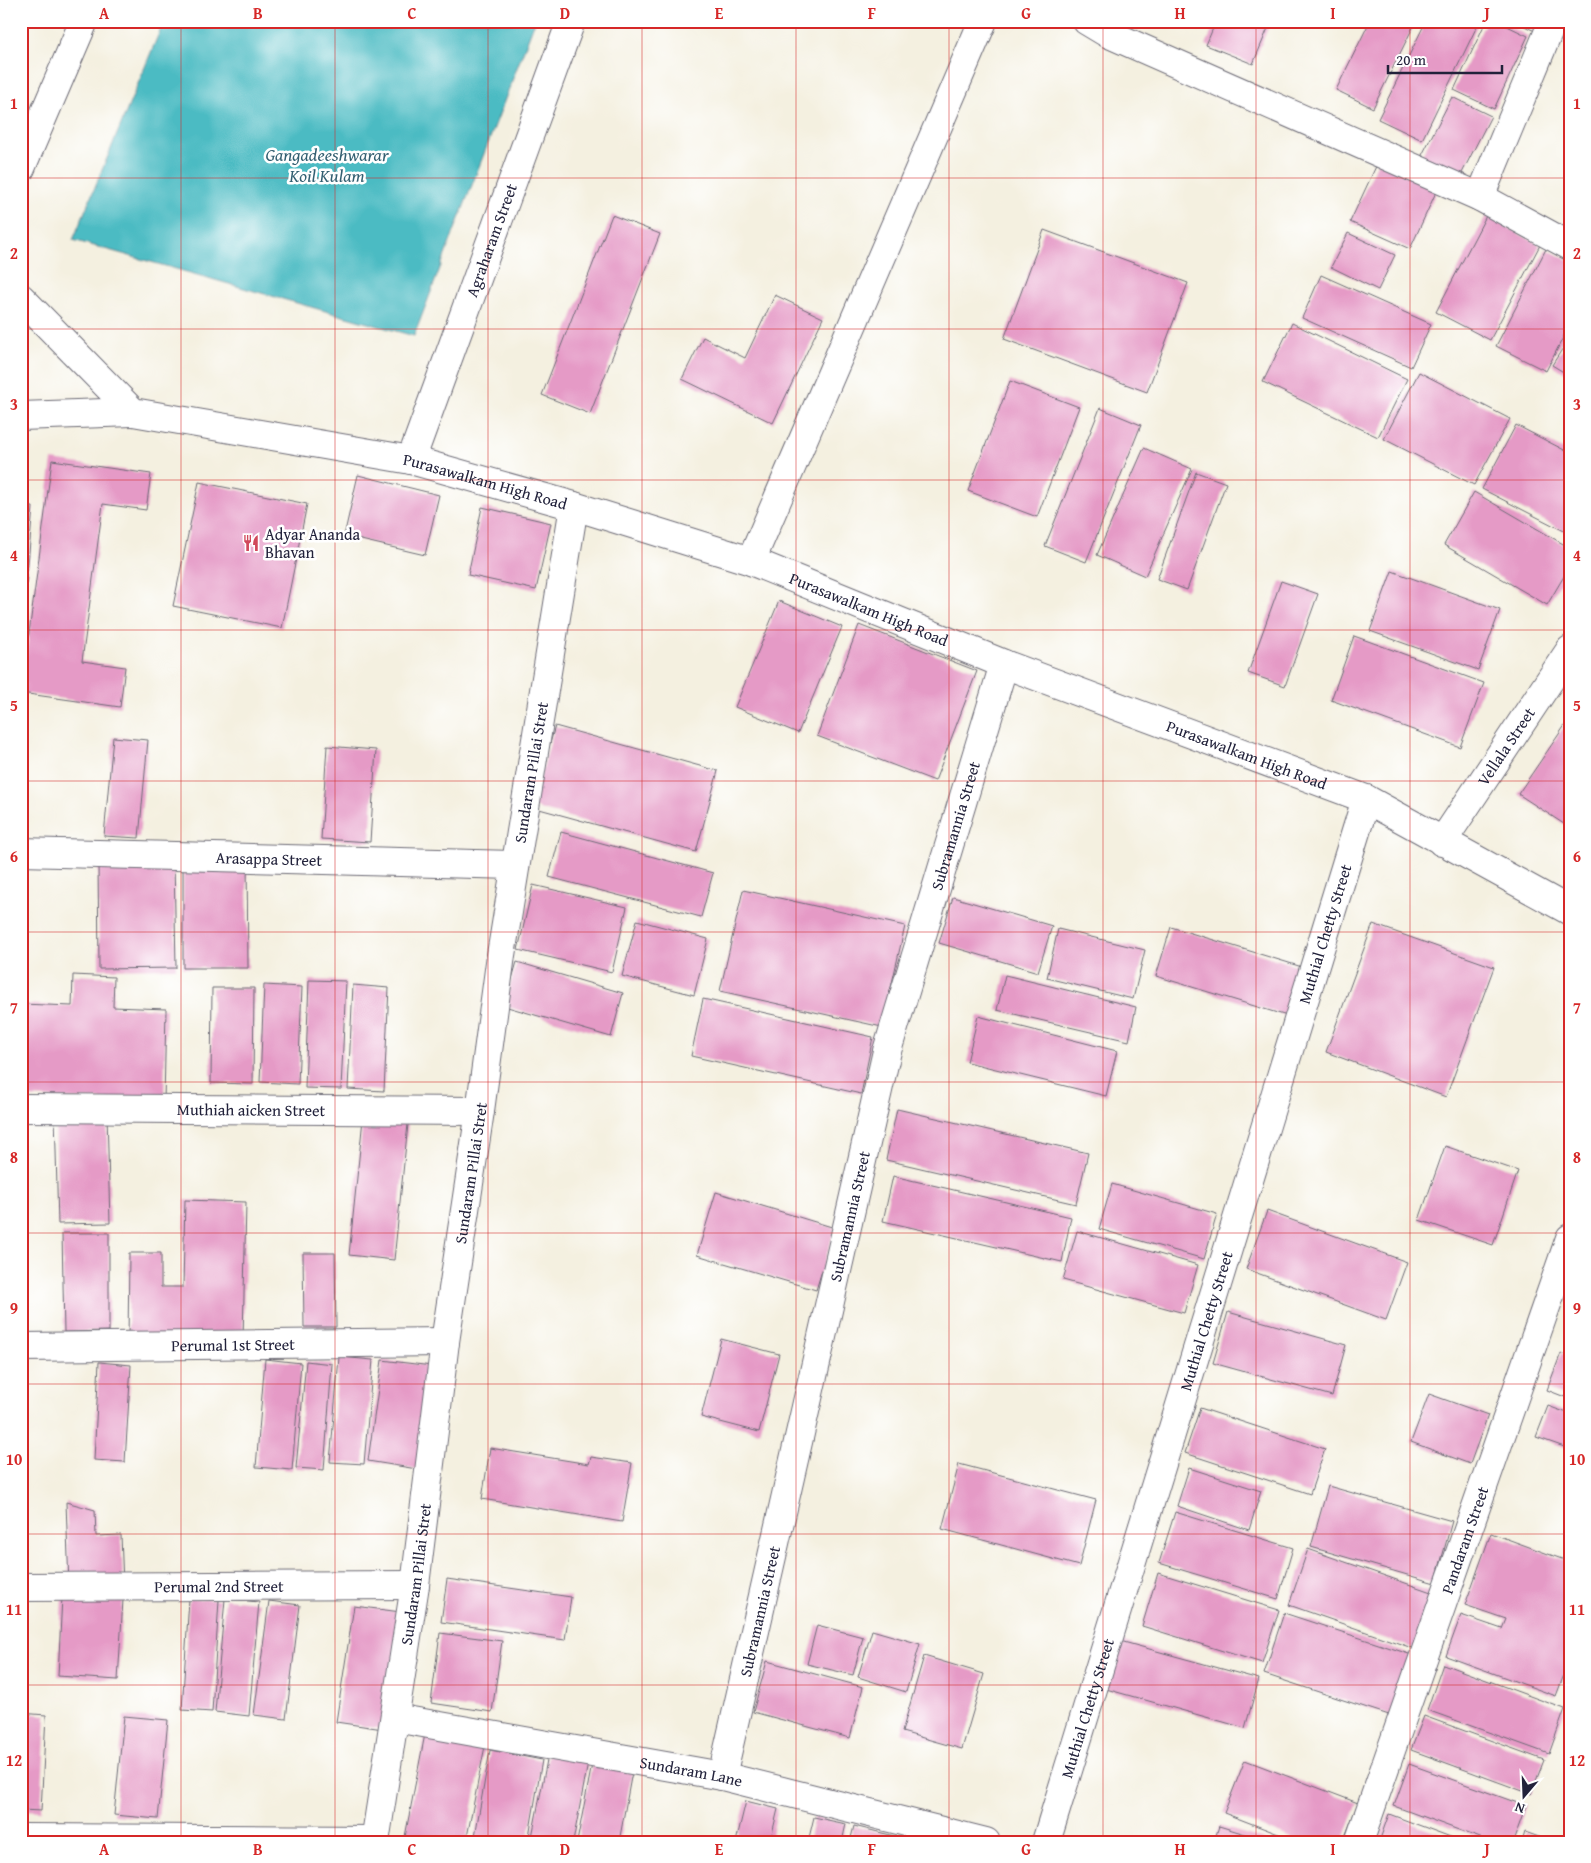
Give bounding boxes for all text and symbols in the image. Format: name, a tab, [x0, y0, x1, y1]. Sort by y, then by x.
text: A	[99, 1, 110, 25]
text: B	[253, 1, 263, 25]
text: C	[407, 1, 417, 25]
text: D	[560, 1, 570, 25]
text: E	[715, 1, 724, 25]
text: F	[868, 1, 876, 25]
text: G	[1021, 1, 1031, 25]
text: H	[1174, 1, 1186, 25]
text: I	[1330, 1, 1336, 25]
text: J	[1481, 1, 1490, 25]
scale bar	[1388, 42, 1502, 74]
text: 20 m	[1396, 49, 1427, 70]
text: 1	[10, 91, 18, 115]
text: 1	[1573, 91, 1581, 115]
water label: Gangadeeshwarar Koil Kulam	[265, 141, 390, 189]
street label: Agraharam Street	[459, 180, 523, 300]
text: 2	[10, 241, 18, 265]
text: 2	[1573, 241, 1581, 265]
text: 3	[10, 392, 18, 416]
text: 3	[1573, 392, 1581, 416]
street label: Purasawalkam High Road	[401, 447, 570, 516]
place label: Adyar Ananda Bhavan	[265, 522, 360, 564]
restaurant icon: Adyar Ananda Bhavan	[241, 533, 261, 553]
text: 4	[10, 543, 18, 567]
text: 4	[1573, 543, 1581, 567]
street label: Purasawalkam High Road	[786, 566, 952, 652]
text: 5	[10, 693, 18, 717]
text: 5	[1573, 693, 1581, 717]
street label: Sundaram Pillai Stret	[507, 700, 554, 845]
street label: Vellala Street	[1471, 702, 1541, 790]
street label: Purasawalkam High Road	[1163, 714, 1331, 796]
street label: Subramannia Street	[924, 758, 986, 893]
text: 6	[10, 844, 18, 868]
text: 6	[1573, 844, 1581, 868]
street label: Arasappa Street	[215, 845, 323, 872]
street label: Muthial Chetty Street	[1292, 861, 1357, 1007]
text: 7	[10, 995, 18, 1019]
text: 7	[1573, 995, 1581, 1019]
street label: Muthiah aicken Street	[177, 1097, 326, 1122]
street label: Sundaram Pillai Stret	[448, 1100, 493, 1245]
text: 8	[10, 1145, 18, 1169]
text: 8	[1573, 1145, 1581, 1169]
street label: Subramannia Street	[823, 1148, 876, 1284]
street label: Muthial Chetty Street	[1173, 1248, 1239, 1394]
text: 9	[10, 1296, 18, 1320]
text: 9	[1573, 1296, 1581, 1320]
street label: Perumal 1st Street	[171, 1332, 295, 1357]
text: 10	[6, 1447, 22, 1471]
text: 10	[1569, 1447, 1585, 1471]
street label: Pandaram Street	[1435, 1483, 1495, 1597]
street label: Sundaram Pillai Stret	[394, 1501, 437, 1647]
street label: Subramannia Street	[733, 1543, 786, 1679]
street label: Perumal 2nd Street	[154, 1574, 284, 1598]
text: 11	[6, 1597, 22, 1621]
text: 11	[1569, 1597, 1585, 1621]
street label: Muthial Chetty Street	[1054, 1635, 1120, 1781]
text: 12	[6, 1748, 22, 1772]
text: 12	[1569, 1748, 1585, 1772]
street label: Sundaram Lane	[638, 1750, 745, 1793]
north arrow	[1498, 1770, 1548, 1820]
text: N	[1511, 1797, 1527, 1819]
text: A	[99, 1837, 110, 1861]
text: B	[253, 1837, 263, 1861]
text: C	[407, 1837, 417, 1861]
text: D	[560, 1837, 570, 1861]
text: E	[715, 1837, 724, 1861]
text: F	[868, 1837, 876, 1861]
text: G	[1021, 1837, 1031, 1861]
text: H	[1174, 1837, 1186, 1861]
text: I	[1330, 1837, 1336, 1861]
text: J	[1481, 1837, 1490, 1861]

